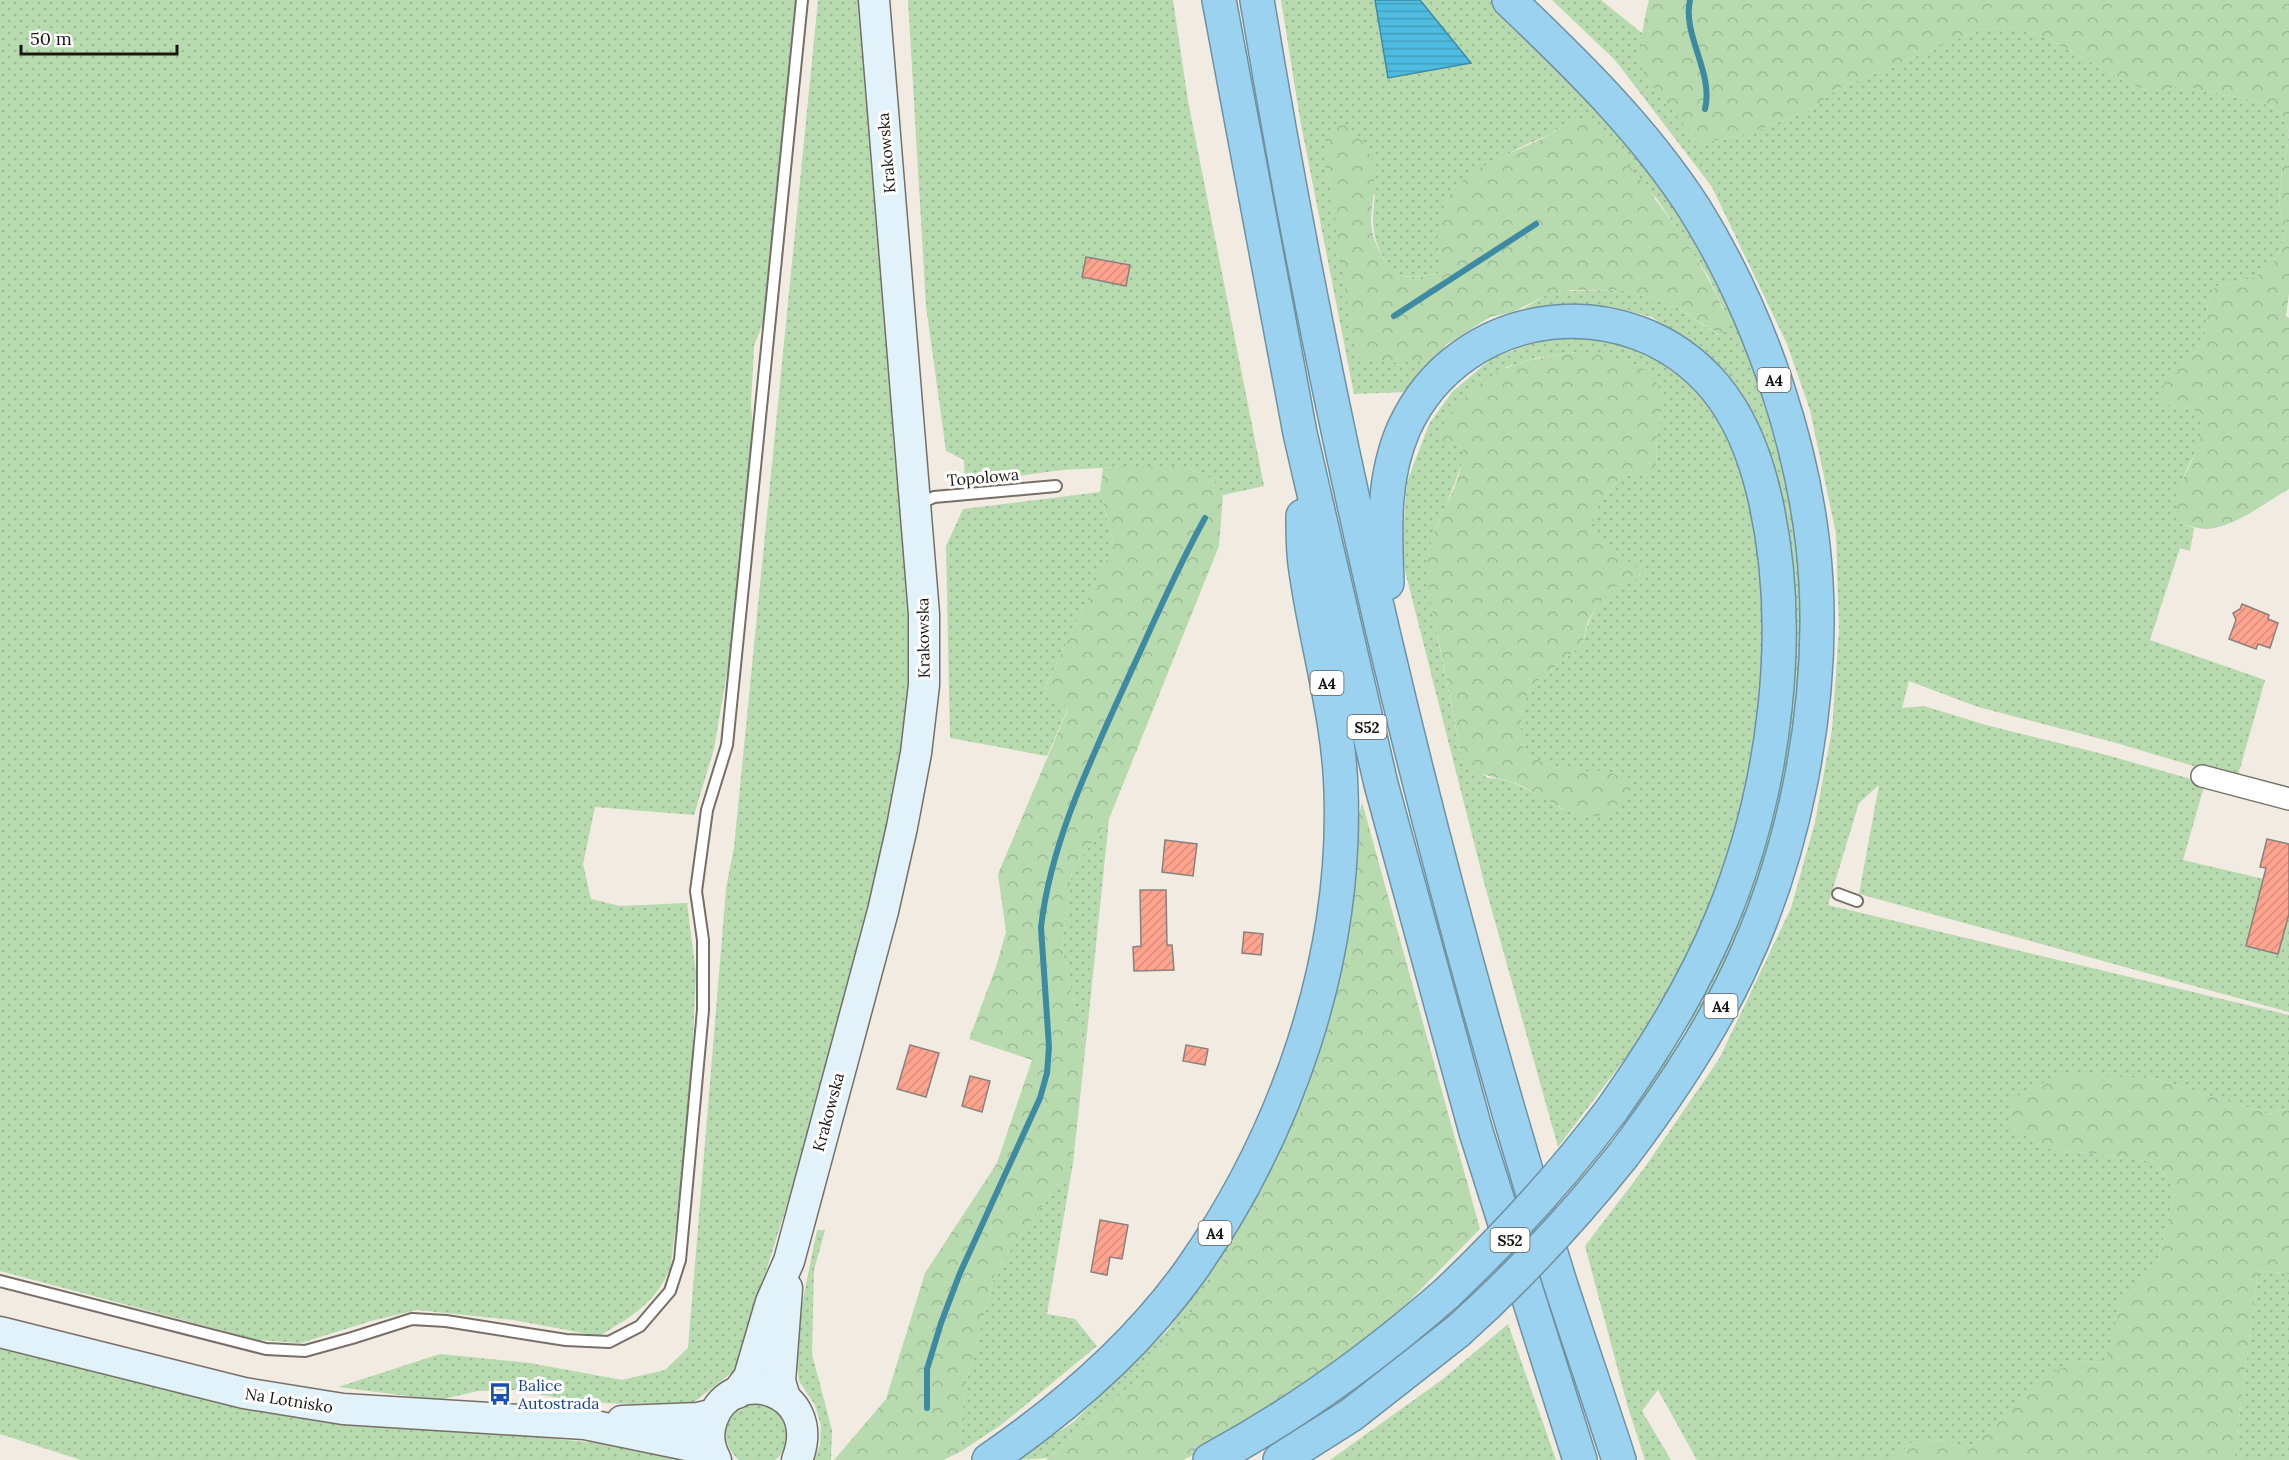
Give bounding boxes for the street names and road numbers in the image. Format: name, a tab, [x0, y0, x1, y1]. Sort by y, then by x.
street label: Krakowska	[873, 112, 899, 194]
road number: A4	[1758, 368, 1790, 392]
street label: Topolowa	[946, 464, 1020, 490]
street label: Krakowska	[912, 597, 934, 679]
road number: A4	[1310, 671, 1344, 695]
road number: S52	[1348, 715, 1386, 739]
road number: A4	[1704, 994, 1738, 1018]
street label: Krakowska	[808, 1070, 848, 1154]
road number: A4	[1198, 1221, 1232, 1245]
road number: S52	[1490, 1228, 1530, 1252]
street label: Na Lotnisko	[244, 1383, 334, 1417]

